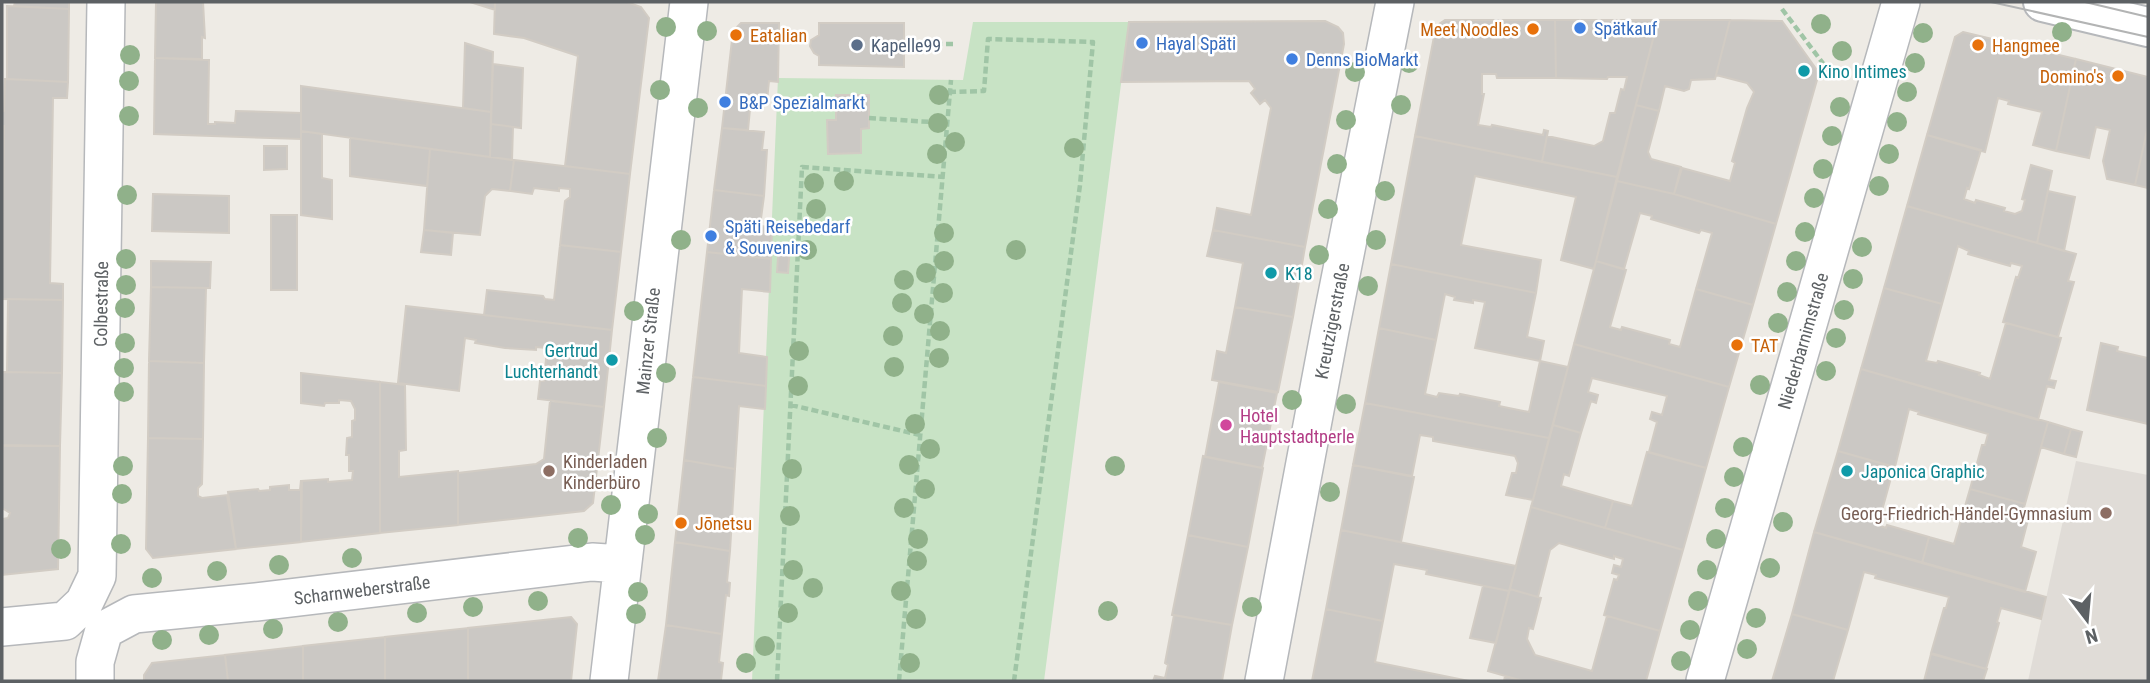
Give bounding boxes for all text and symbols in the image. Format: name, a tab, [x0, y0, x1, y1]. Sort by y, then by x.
place label: Spätkauf	[1594, 18, 1658, 39]
place label: Meet Noodles	[1420, 19, 1519, 40]
marker: Spätkauf	[1572, 20, 1588, 36]
marker: Meet Noodles	[1525, 21, 1541, 37]
place label: Eatalian	[750, 25, 807, 46]
marker: Eatalian	[728, 27, 744, 43]
place label: Hayal Späti	[1156, 33, 1236, 54]
place label: Kapelle99	[871, 35, 941, 56]
marker: Hayal Späti	[1134, 35, 1150, 51]
place label: Hangmee	[1992, 35, 2060, 56]
marker: Kapelle99	[849, 37, 865, 53]
marker: Hangmee	[1970, 37, 1986, 53]
place label: Denns BioMarkt	[1306, 49, 1419, 70]
marker: Denns BioMarkt	[1284, 51, 1300, 67]
place label: Kino Intimes	[1818, 61, 1907, 82]
marker: Kino Intimes	[1796, 63, 1812, 79]
place label: Domino's	[2040, 66, 2104, 87]
marker: Domino's	[2110, 68, 2126, 84]
place label: B&P Spezialmarkt	[739, 92, 865, 113]
marker: B&P Spezialmarkt	[717, 94, 733, 110]
place label: Späti Reisebedarf & Souvenirs	[725, 216, 851, 258]
marker: Späti Reisebedarf & Souvenirs	[703, 228, 719, 244]
street label: Colbestraße	[90, 261, 112, 347]
street label: Kreutzigerstraße	[1310, 261, 1354, 381]
place label: K18	[1285, 263, 1313, 284]
marker: K18	[1263, 265, 1279, 281]
street label: Niederbarnimstraße	[1773, 270, 1833, 412]
street label: Mainzer Straße	[632, 287, 664, 395]
place label: TAT	[1751, 335, 1778, 356]
marker: TAT	[1729, 337, 1745, 353]
place label: Gertrud Luchterhandt	[505, 340, 598, 382]
marker: Gertrud Luchterhandt	[604, 352, 620, 368]
place label: Hotel Hauptstadtperle	[1240, 405, 1354, 447]
marker: Hotel Hauptstadtperle	[1218, 417, 1234, 433]
place label: Kinderladen Kinderbüro	[563, 451, 647, 493]
place label: Japonica Graphic	[1861, 461, 1985, 482]
marker: Kinderladen Kinderbüro	[541, 463, 557, 479]
marker: Japonica Graphic	[1839, 463, 1855, 479]
place label: Georg-Friedrich-Händel-Gymnasium	[1841, 503, 2092, 524]
marker: Georg-Friedrich-Händel-Gymnasium	[2098, 505, 2114, 521]
place label: Jōnetsu	[695, 513, 752, 534]
marker: Jōnetsu	[673, 515, 689, 531]
street label: Scharnweberstraße	[293, 571, 431, 609]
north arrow	[2052, 585, 2122, 655]
text: N	[2083, 623, 2100, 649]

